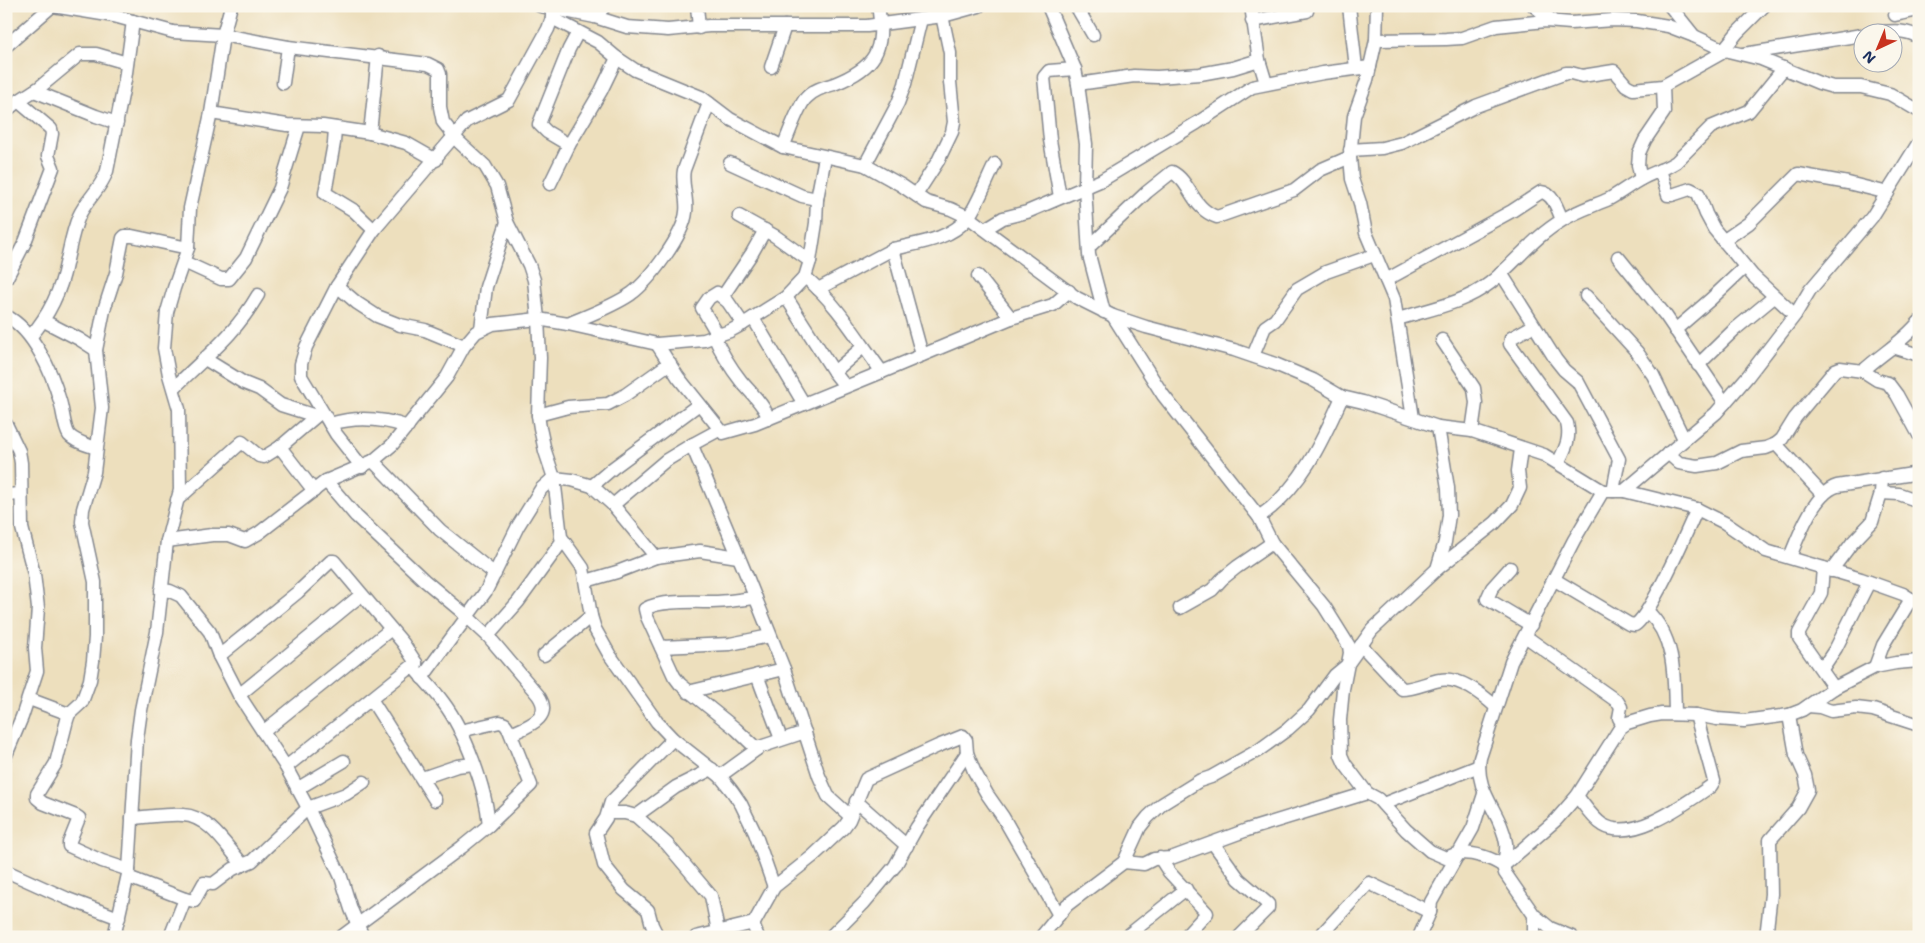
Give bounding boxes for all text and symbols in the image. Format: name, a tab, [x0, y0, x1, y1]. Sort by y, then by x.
north arrow	[1852, 22, 1902, 72]
text: N	[1859, 47, 1879, 68]

